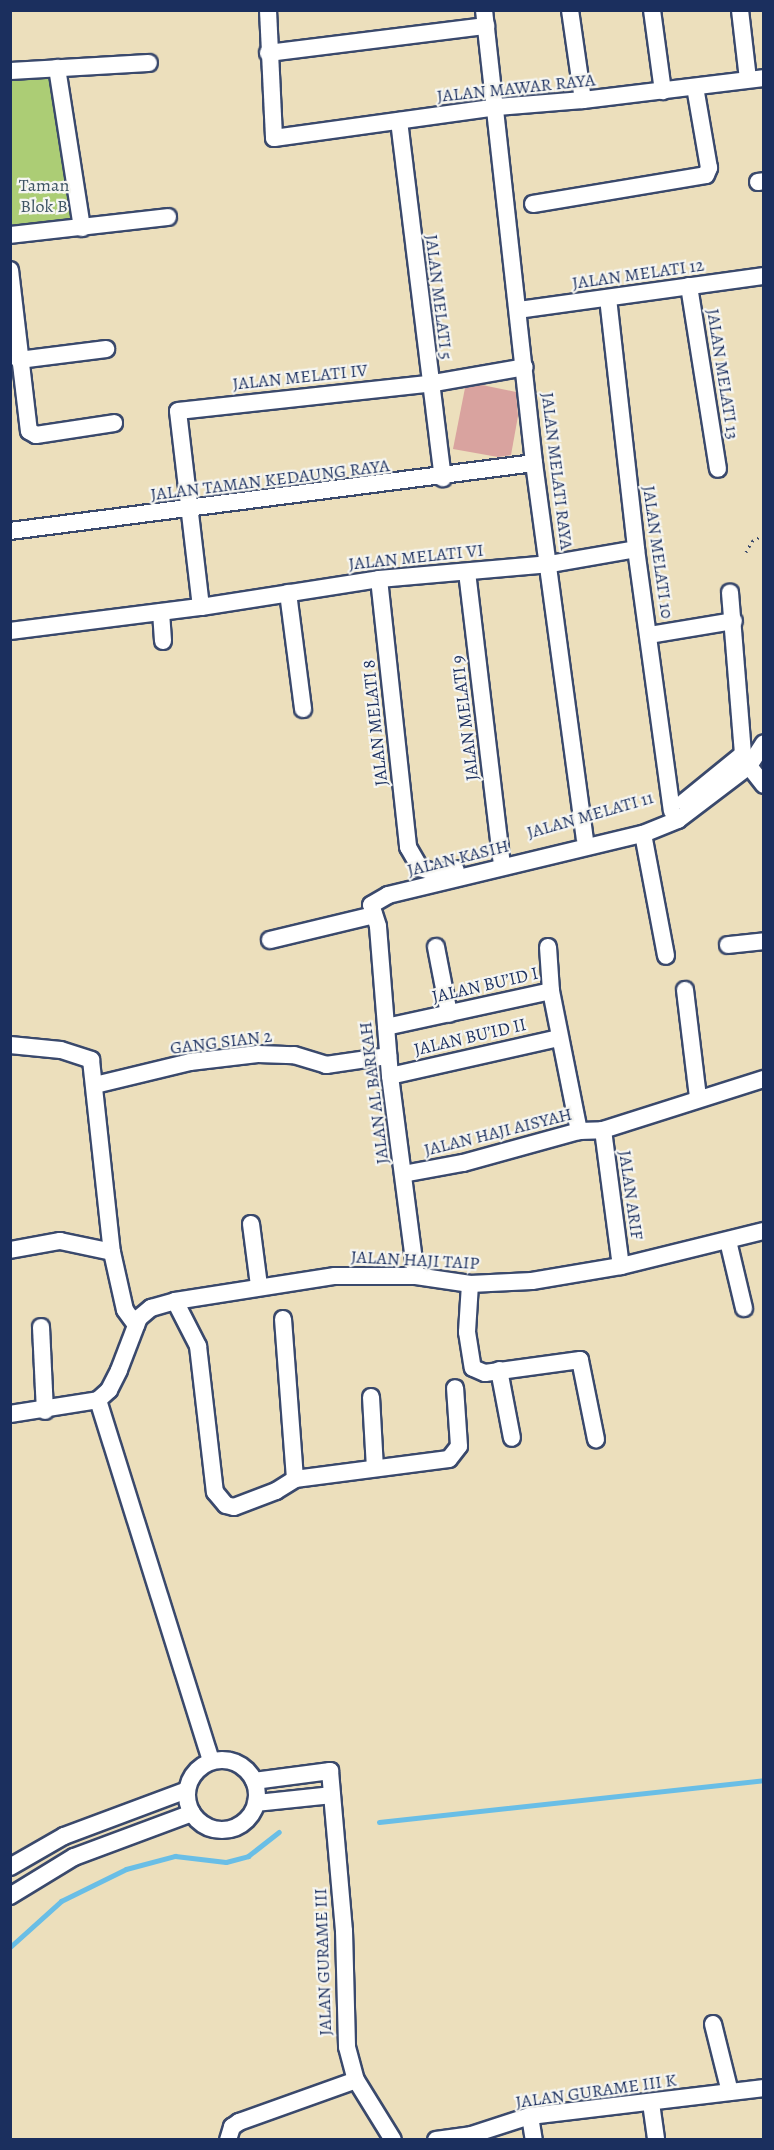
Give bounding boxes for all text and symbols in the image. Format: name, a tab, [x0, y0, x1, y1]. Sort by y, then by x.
street label: JALAN MAWAR RAYA	[436, 69, 596, 107]
park label: Taman Blok B	[19, 175, 69, 218]
street label: JALAN MELATI 5	[421, 233, 457, 361]
street label: JALAN MELATI 12	[571, 254, 705, 294]
street label: JALAN MELATI 13	[702, 307, 744, 441]
street label: JALAN MELATI IV	[231, 359, 369, 395]
street label: JALAN MELATI RAYA	[537, 391, 577, 551]
street label: JALAN TAMAN KEDAUNG RAYA	[149, 455, 391, 505]
street label: JALAN MELATI 10	[638, 484, 678, 620]
street label: JALAN MELATI VI	[347, 539, 485, 575]
street label: JALAN MELATI 9	[447, 654, 483, 782]
street label: JALAN MELATI 8	[358, 659, 392, 787]
street label: JALAN MELATI 11	[524, 787, 656, 843]
street label: JALAN KASIH	[405, 835, 511, 881]
street label: JALAN BU’ID I	[430, 962, 540, 1008]
street label: JALAN BU’ID II	[412, 1014, 528, 1060]
street label: JALAN AL BARKAH	[355, 1021, 393, 1165]
street label: GANG SIAN 2	[169, 1025, 273, 1059]
street label: JALAN HAJI AISYAH	[422, 1103, 574, 1161]
street label: JALAN ARIF	[614, 1149, 648, 1241]
street label: JALAN HAJI TAIP	[350, 1246, 480, 1274]
street label: JALAN GURAME III	[310, 1888, 336, 2036]
street label: JALAN GURAME III K	[514, 2069, 678, 2113]

